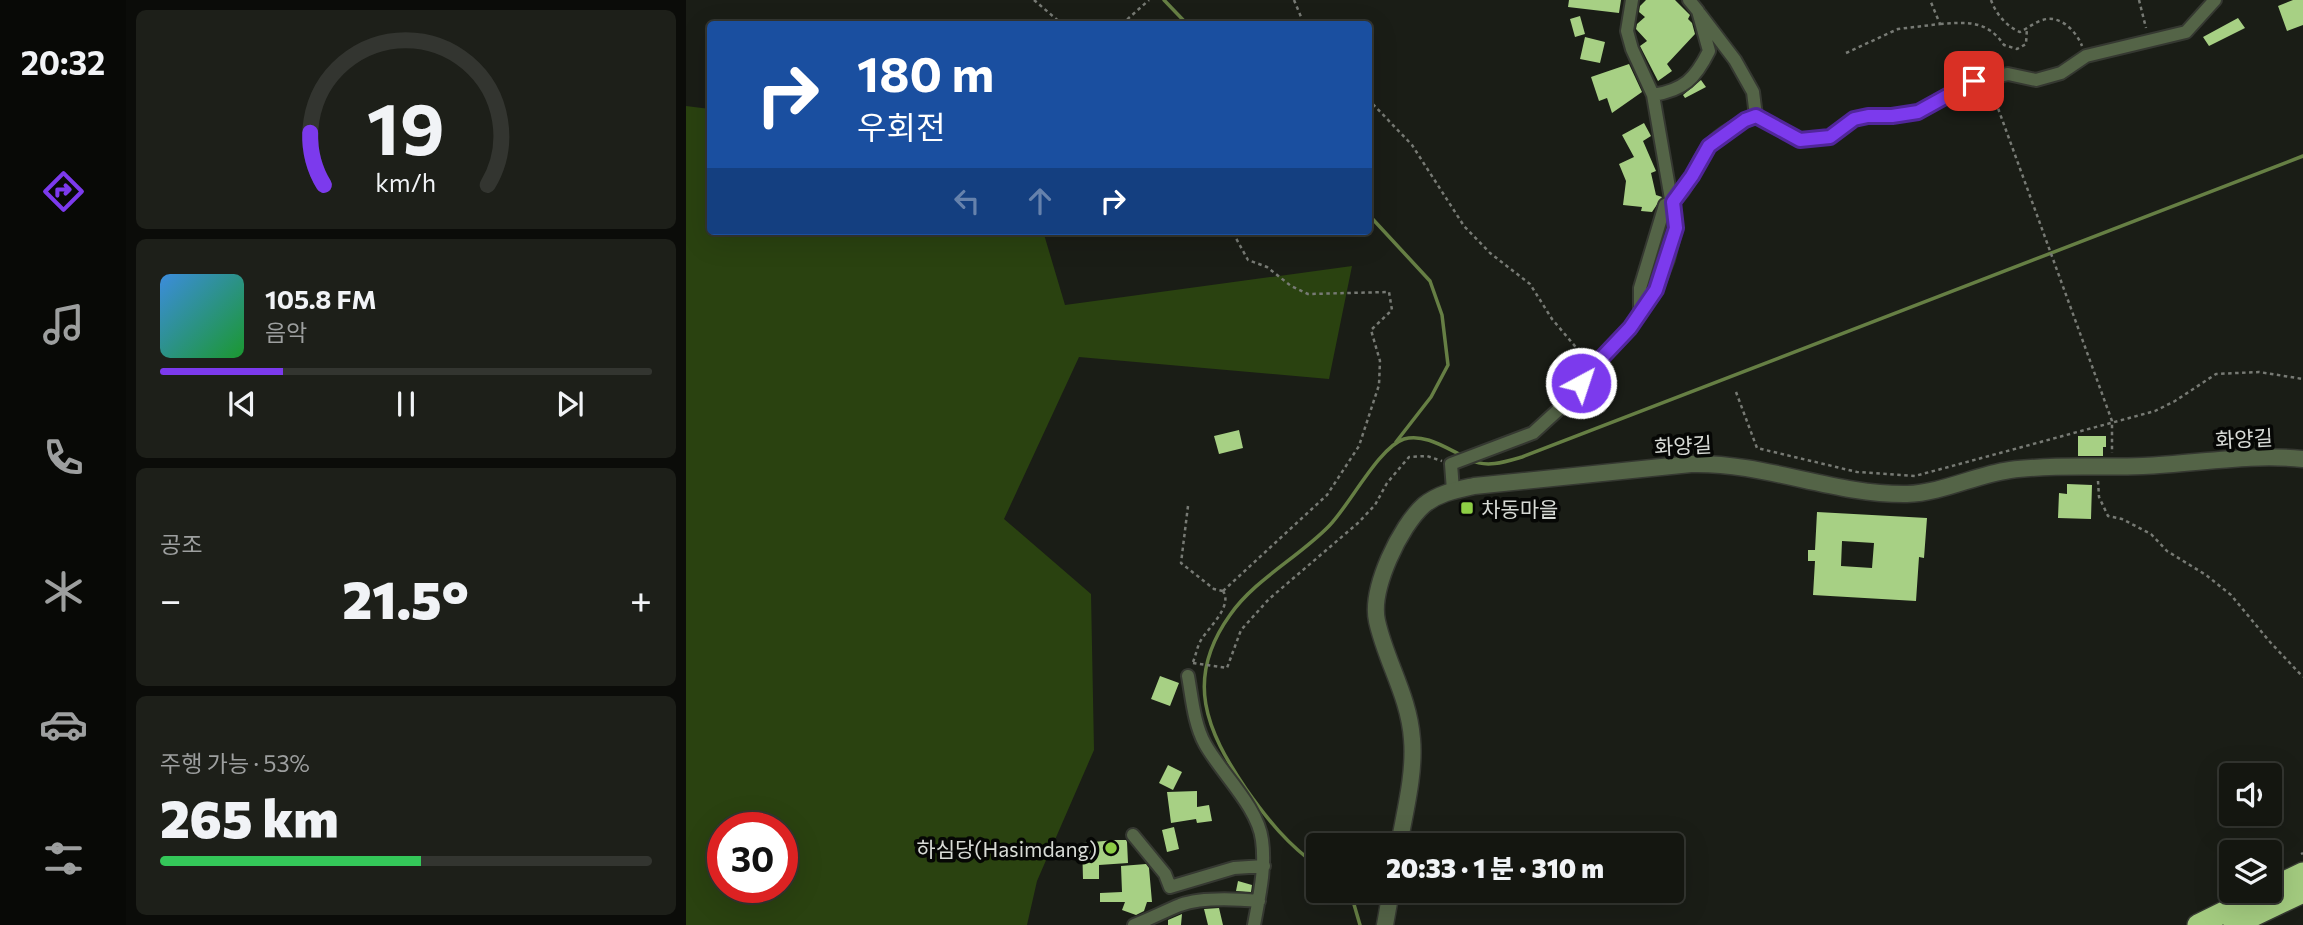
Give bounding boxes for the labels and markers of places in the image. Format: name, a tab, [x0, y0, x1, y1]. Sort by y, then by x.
pin	[1944, 51, 2004, 111]
place label: 차동마을	[1481, 496, 1558, 521]
marker: 차동마을	[1459, 500, 1475, 516]
place label: 하심당(Hasimdang)	[916, 836, 1097, 861]
marker: 하심당(Hasimdang)	[1103, 840, 1119, 856]

